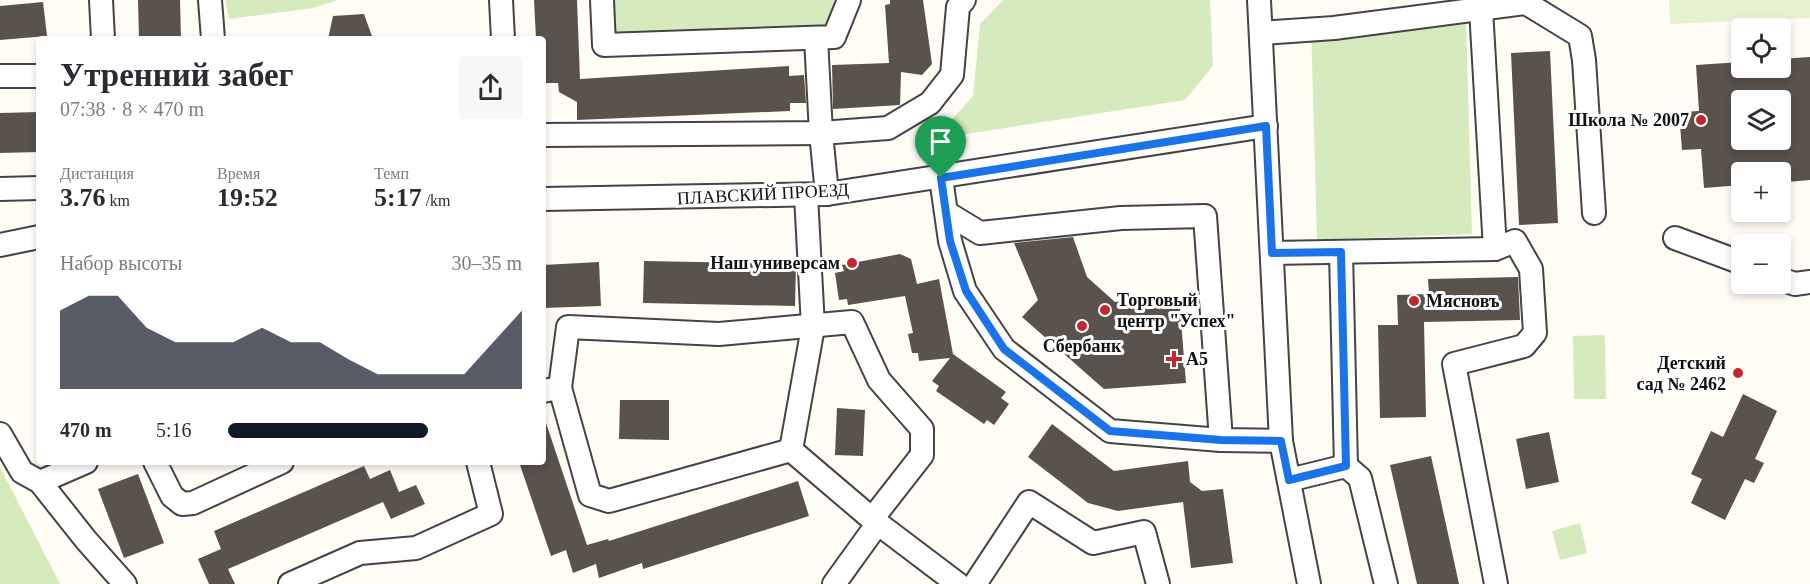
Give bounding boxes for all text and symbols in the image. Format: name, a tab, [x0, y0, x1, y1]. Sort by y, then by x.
map controls	[1731, 18, 1791, 294]
button: locate	[1731, 18, 1791, 78]
button: share	[459, 56, 522, 119]
text: Утренний забег	[60, 57, 294, 93]
button: layers	[1731, 90, 1791, 150]
text: 07:38 · 8 × 470 m	[60, 98, 204, 120]
place label: Школа № 2007	[1568, 110, 1689, 130]
marker: Школа № 2007	[1694, 113, 1708, 127]
pin	[915, 116, 966, 178]
icon: arrive	[924, 125, 957, 158]
button: +	[1731, 162, 1791, 222]
text: Дистанция	[60, 165, 134, 182]
text: Время	[217, 165, 260, 182]
text: Темп	[374, 165, 409, 182]
street label: ПЛАВСКИЙ ПРОЕЗД	[676, 180, 850, 208]
text: 3.76	[60, 183, 106, 212]
text: 19:52	[217, 183, 278, 212]
text: 5:17	[374, 183, 422, 212]
text: km	[106, 192, 130, 209]
text: /km	[422, 192, 451, 209]
button: −	[1731, 234, 1791, 294]
text: Набор высоты	[60, 252, 182, 274]
text: 30–35 m	[451, 252, 522, 274]
place label: Наш универсам	[710, 253, 840, 273]
marker: Наш универсам	[845, 256, 859, 270]
place label: Торговый центр "Успех"	[1117, 290, 1236, 331]
place label: Мясновъ	[1426, 291, 1500, 311]
marker: Мясновъ	[1407, 294, 1421, 308]
marker: Торговый центр "Успех"	[1098, 303, 1112, 317]
marker: Сбербанк	[1075, 319, 1089, 333]
place label: Сбербанк	[1043, 336, 1122, 356]
place label: А5	[1186, 349, 1208, 369]
marker: А5	[1167, 352, 1181, 366]
place label: Детский сад № 2462	[1637, 353, 1726, 394]
marker: Детский сад № 2462	[1731, 366, 1745, 380]
text: 470 m	[60, 419, 112, 441]
text: 5:16	[156, 419, 192, 441]

